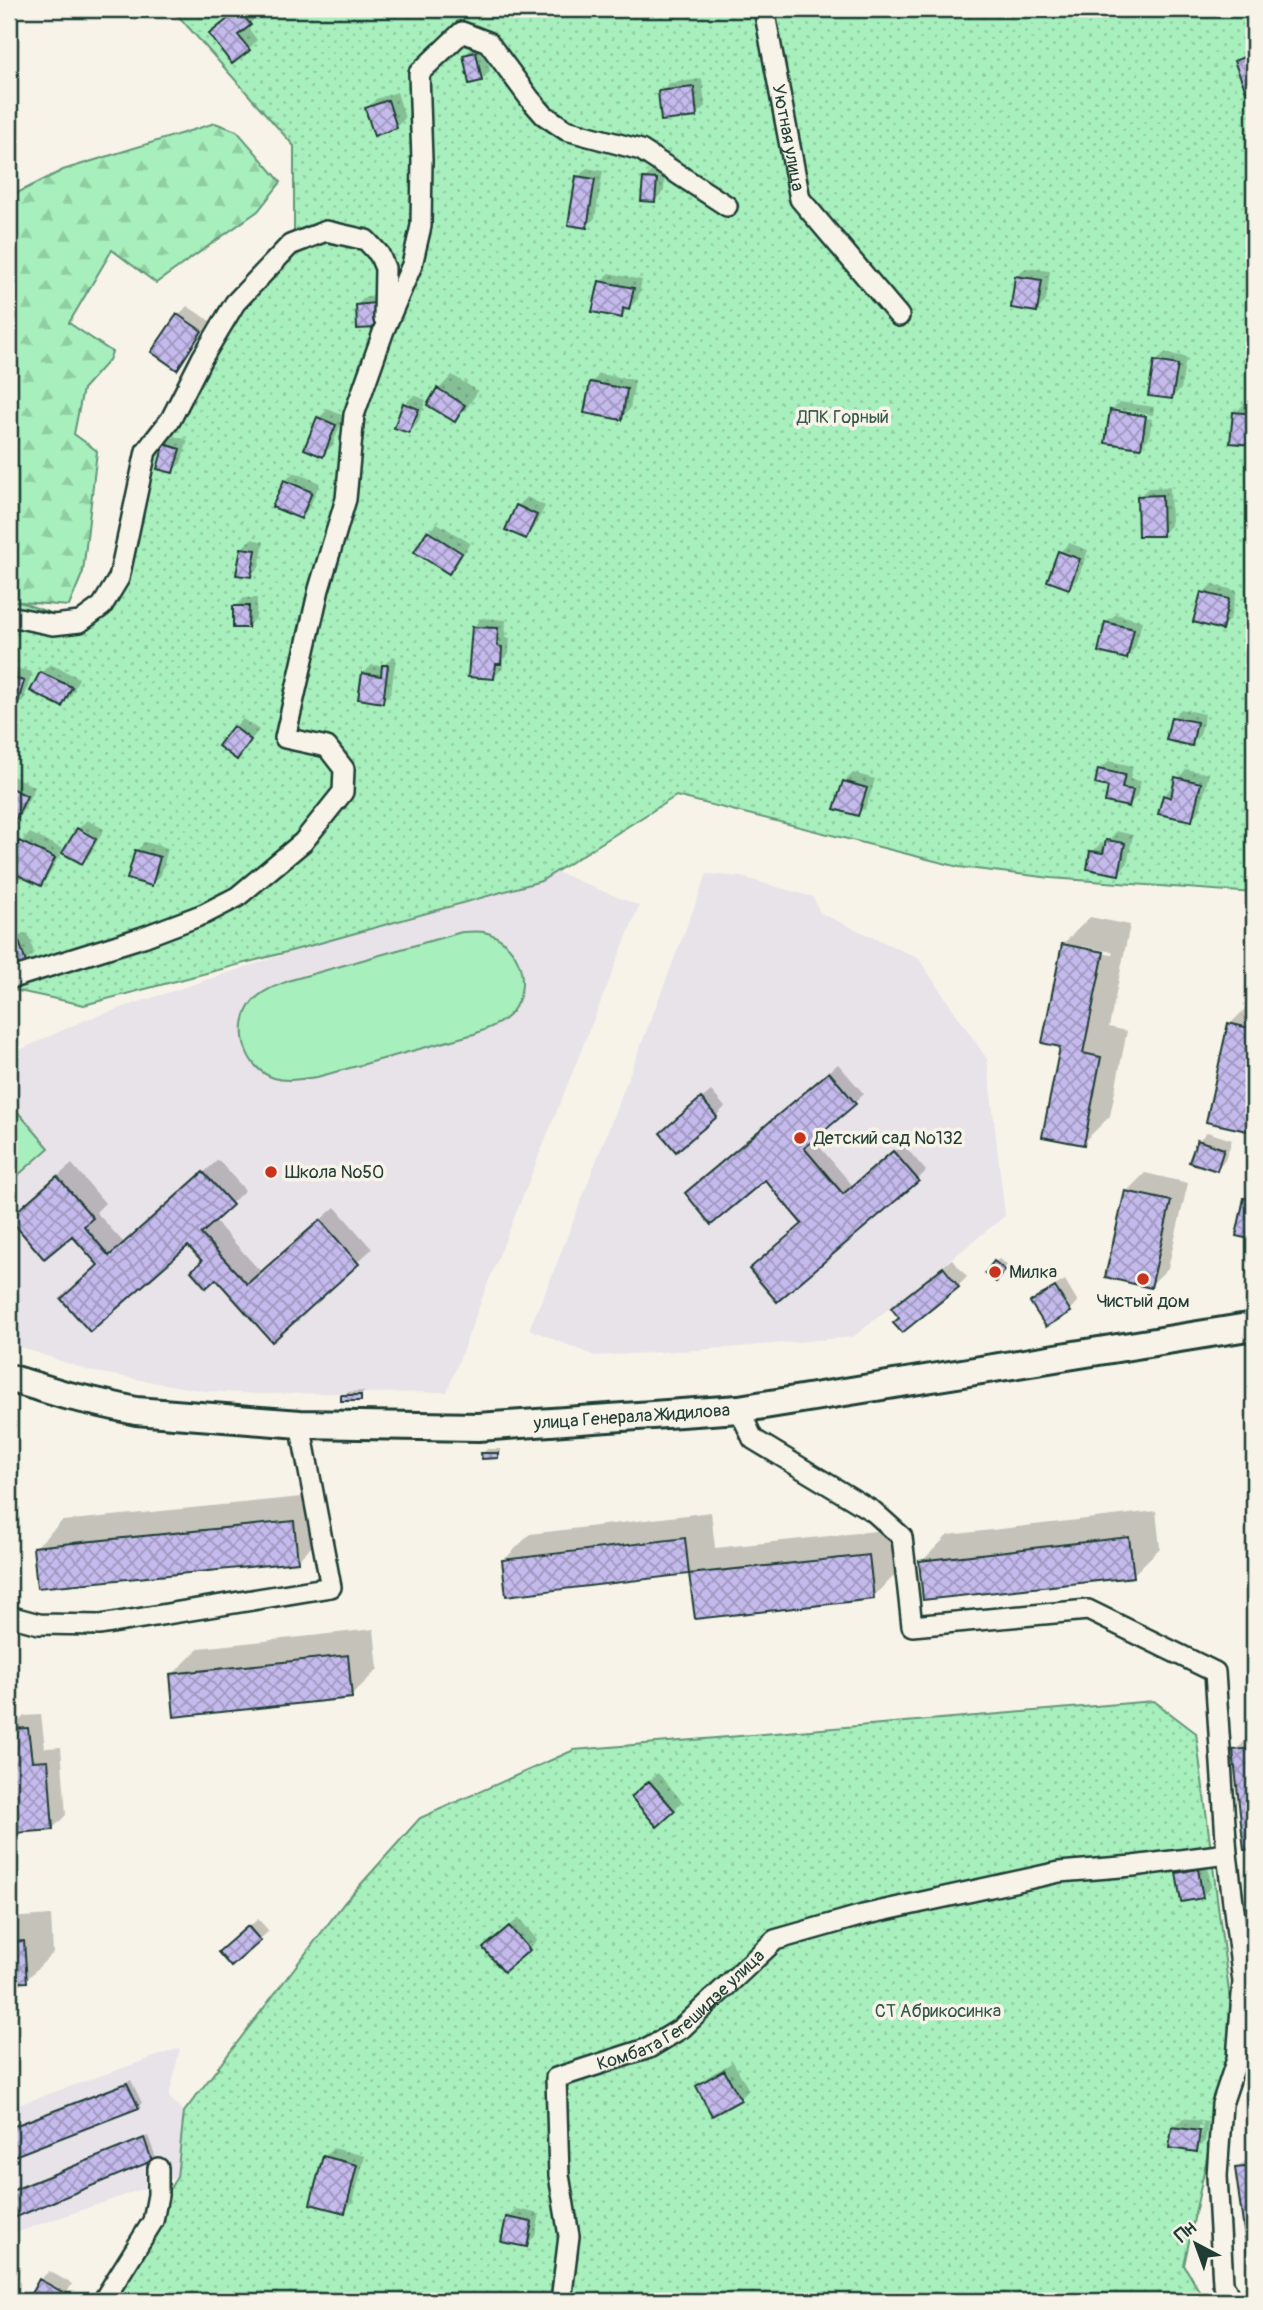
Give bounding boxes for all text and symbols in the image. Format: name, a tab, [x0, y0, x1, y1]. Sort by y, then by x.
street label: Уютная улица	[767, 82, 809, 193]
park label: ДПК Горный	[796, 406, 889, 429]
place label: Детский сад №132	[813, 1127, 963, 1150]
marker: Детский сад №132	[792, 1130, 808, 1146]
place label: Школа №50	[285, 1161, 384, 1184]
marker: Школа №50	[263, 1164, 279, 1180]
place label: Милка	[1009, 1261, 1057, 1284]
marker: Милка	[987, 1264, 1003, 1280]
marker: Чистый дом	[1135, 1271, 1151, 1287]
place label: Чистый дом	[1096, 1290, 1190, 1313]
street label: улица Генерала Жидилова	[532, 1399, 731, 1435]
street label: Комбата Гегешидзе улица	[594, 1945, 770, 2076]
park label: СТ Абрикосинка	[875, 2000, 1001, 2023]
north arrow	[1162, 2208, 1232, 2278]
text: Пн	[1170, 2216, 1201, 2248]

